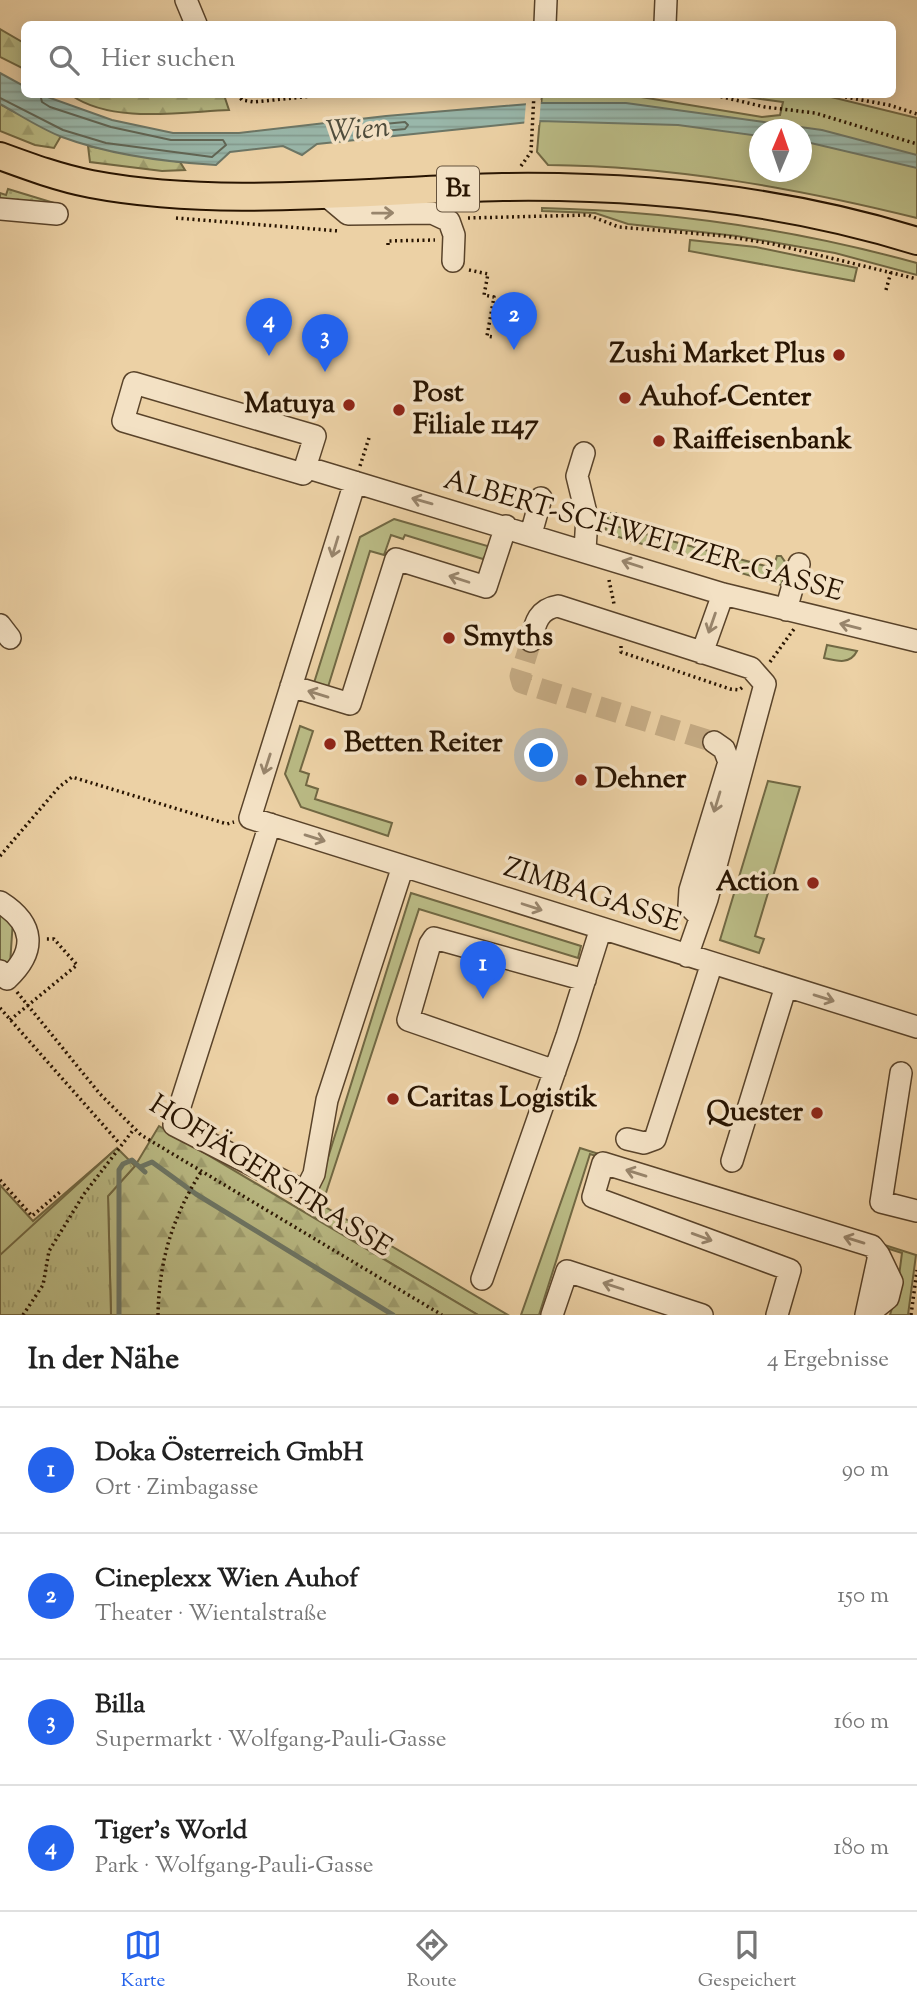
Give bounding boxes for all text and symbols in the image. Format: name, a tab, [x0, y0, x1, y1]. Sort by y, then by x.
search box	[21, 21, 896, 98]
icon: search	[45, 41, 83, 79]
text: Hier suchen	[101, 41, 236, 78]
water label: Wien	[324, 107, 392, 155]
north arrow	[749, 119, 812, 182]
road number: B1	[437, 166, 479, 212]
one-way arrow	[371, 207, 394, 220]
pin: 2	[491, 292, 537, 350]
pin: 4	[246, 298, 292, 356]
pin: 3	[302, 314, 348, 372]
place label: Zushi Market Plus	[610, 335, 825, 375]
marker: Zushi Market Plus	[831, 347, 847, 363]
place label: Post Filiale 1147	[413, 374, 538, 446]
place label: Auhof-Center	[639, 378, 812, 418]
place label: Matuya	[244, 385, 335, 425]
marker: Auhof-Center	[617, 390, 633, 406]
marker: Matuya	[341, 397, 357, 413]
marker: Post Filiale 1147	[391, 402, 407, 418]
place label: Raiffeisenbank	[673, 421, 852, 461]
marker: Raiffeisenbank	[651, 433, 667, 449]
street label: ALBERT-SCHWEITZER-GASSE	[439, 461, 848, 613]
one-way arrow	[411, 494, 433, 507]
one-way arrow	[327, 535, 340, 557]
one-way arrow	[621, 557, 643, 569]
one-way arrow	[448, 571, 470, 584]
one-way arrow	[705, 612, 717, 634]
place label: Smyths	[463, 618, 553, 658]
one-way arrow	[840, 619, 862, 632]
marker: Smyths	[441, 630, 457, 646]
one-way arrow	[307, 687, 329, 700]
place label: Betten Reiter	[344, 724, 503, 764]
marker: Betten Reiter	[322, 736, 338, 752]
your location	[524, 738, 558, 772]
one-way arrow	[260, 752, 272, 774]
place label: Dehner	[595, 760, 687, 800]
marker: Dehner	[573, 772, 589, 788]
one-way arrow	[709, 791, 722, 813]
one-way arrow	[303, 833, 325, 845]
street label: ZIMBAGASSE	[498, 848, 686, 944]
place label: Action	[716, 863, 799, 903]
marker: Action	[805, 875, 821, 891]
one-way arrow	[520, 901, 542, 914]
pin: 1	[460, 941, 506, 999]
one-way arrow	[812, 993, 834, 1005]
place label: Caritas Logistik	[407, 1079, 598, 1119]
street label: HOFJÄGERSTRASSE	[141, 1086, 399, 1268]
marker: Caritas Logistik	[385, 1091, 401, 1107]
place label: Quester	[706, 1093, 803, 1133]
marker: Quester	[809, 1105, 825, 1121]
one-way arrow	[625, 1166, 647, 1179]
one-way arrow	[690, 1232, 712, 1245]
one-way arrow	[843, 1233, 865, 1246]
one-way arrow	[603, 1279, 625, 1292]
text: In der Nähe	[28, 1339, 179, 1382]
text: 4 Ergebnisse	[767, 1344, 889, 1377]
text: Doka Österreich GmbH	[95, 1435, 363, 1472]
text: 1	[47, 1454, 55, 1487]
text: 90 m	[842, 1454, 889, 1487]
text: Ort · Zimbagasse	[95, 1472, 258, 1505]
text: Cineplexx Wien Auhof	[95, 1561, 358, 1598]
text: 2	[46, 1580, 56, 1613]
text: 150 m	[837, 1580, 889, 1613]
text: Theater · Wientalstraße	[95, 1598, 327, 1631]
text: Billa	[95, 1687, 145, 1724]
text: 3	[46, 1706, 56, 1739]
text: 160 m	[834, 1706, 889, 1739]
text: Supermarkt · Wolfgang-Pauli-Gasse	[95, 1724, 446, 1757]
text: Tiger's World	[95, 1813, 247, 1850]
text: 4	[45, 1832, 57, 1865]
text: 180 m	[834, 1832, 889, 1865]
text: Park · Wolfgang-Pauli-Gasse	[95, 1850, 373, 1883]
tab: Karte	[121, 1926, 165, 1995]
tab: Route	[407, 1926, 457, 1995]
tab: Gespeichert	[698, 1926, 796, 1995]

